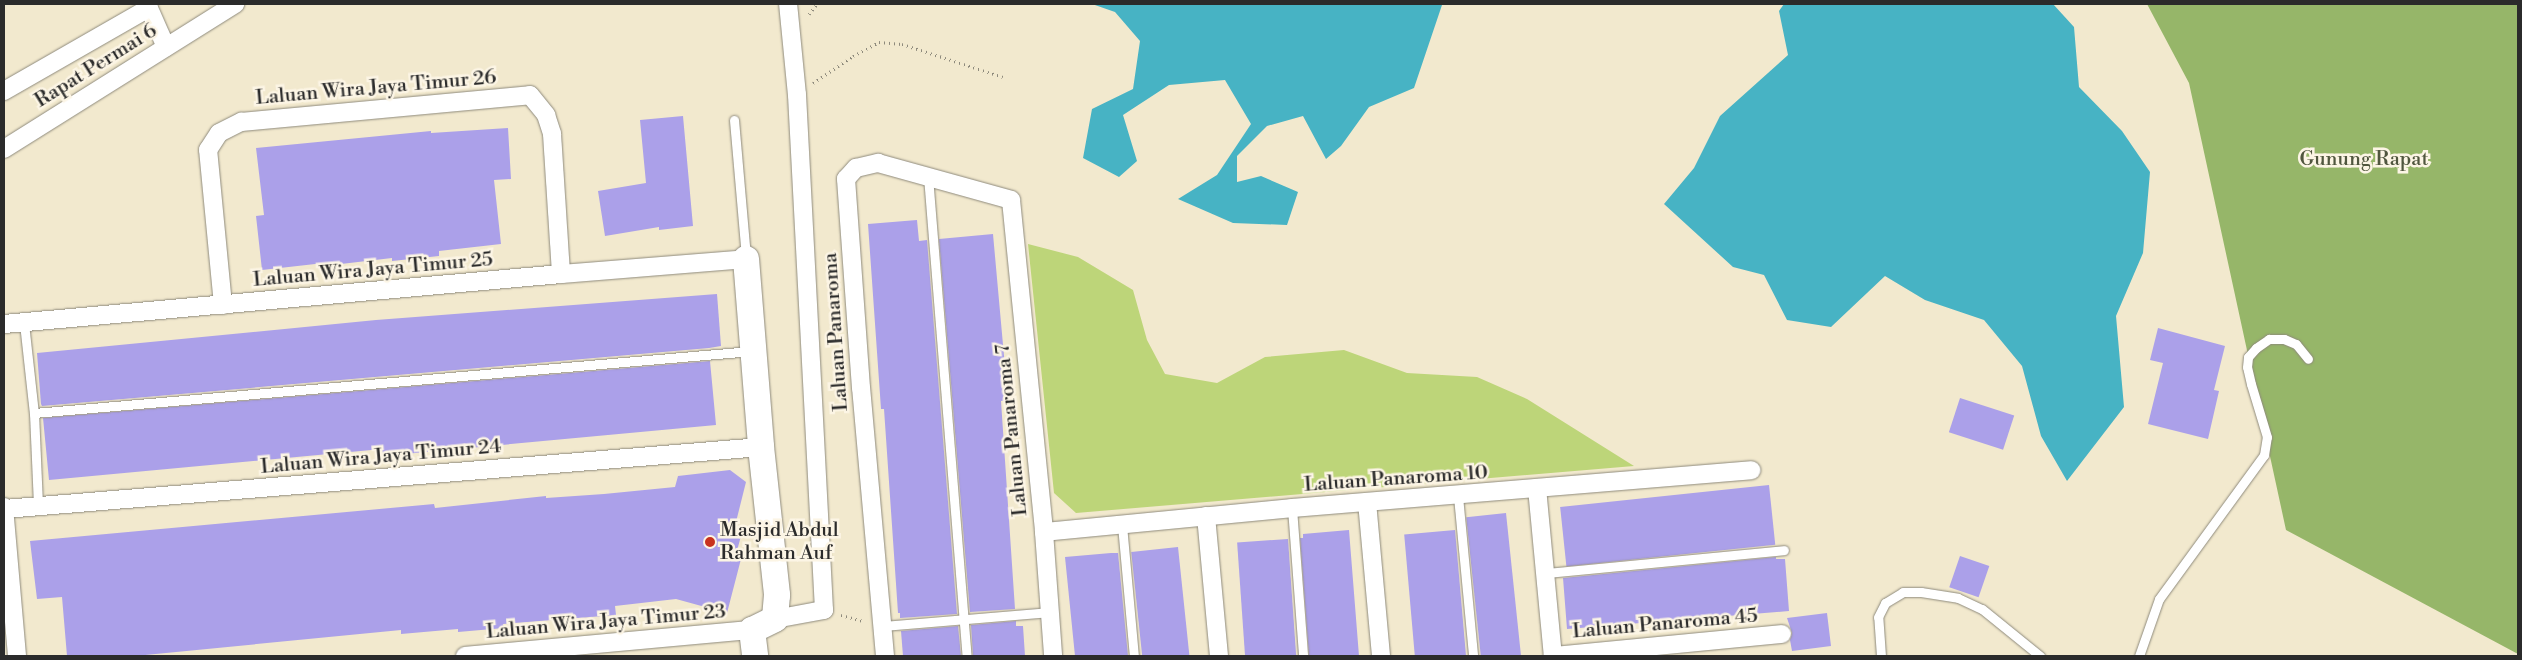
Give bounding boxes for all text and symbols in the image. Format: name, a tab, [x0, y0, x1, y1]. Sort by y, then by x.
street label: Rapat Permai 6	[31, 19, 161, 113]
street label: Laluan Wira Jaya Timur 26	[255, 66, 497, 110]
park label: Gunung Rapat	[2299, 147, 2429, 171]
street label: Laluan Wira Jaya Timur 25	[252, 248, 494, 292]
street label: Laluan Panaroma	[818, 252, 854, 412]
street label: Laluan Panaroma 7	[991, 343, 1033, 517]
street label: Laluan Wira Jaya Timur 24	[260, 435, 502, 479]
street label: Laluan Panaroma 10	[1303, 461, 1489, 497]
place label: Masjid Abdul Rahman Auf	[720, 518, 839, 565]
marker: Masjid Abdul Rahman Auf	[704, 536, 716, 548]
street label: Laluan Wira Jaya Timur 23	[485, 600, 727, 644]
street label: Laluan Panaroma 45	[1571, 604, 1759, 644]

